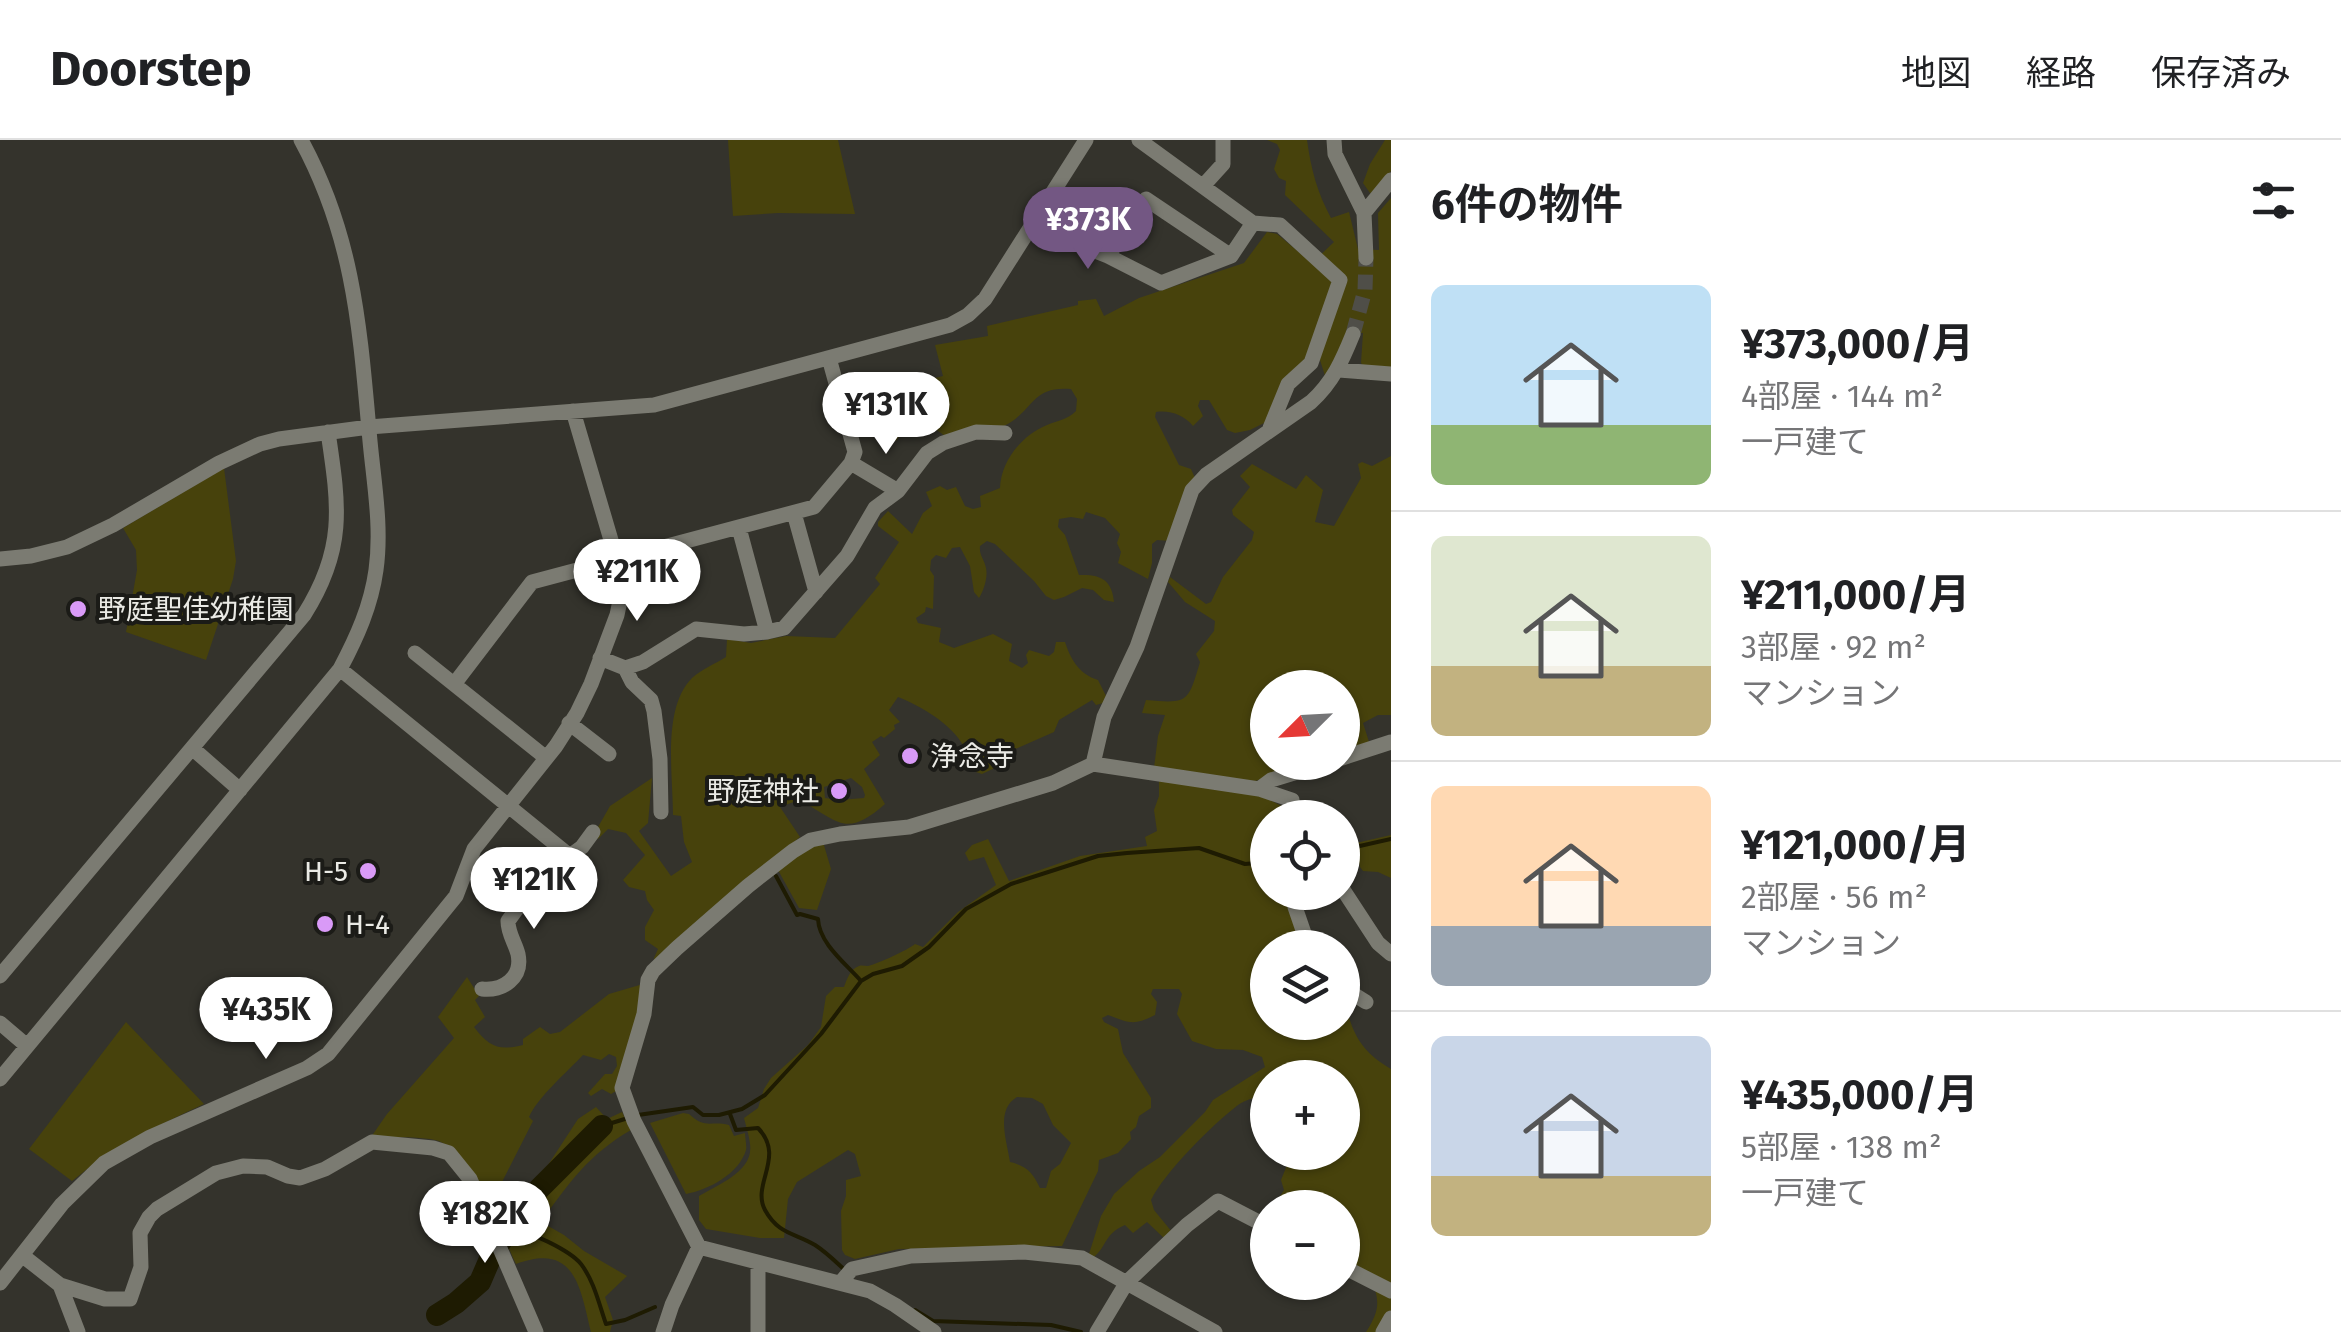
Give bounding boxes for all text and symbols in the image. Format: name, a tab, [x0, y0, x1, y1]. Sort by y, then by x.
text: Doorstep	[50, 40, 252, 98]
text: 地図	[1901, 52, 1971, 94]
text: 経路	[2026, 52, 2096, 94]
text: 保存済み	[2151, 52, 2291, 94]
icon: filters	[2246, 173, 2301, 228]
text: 6件の物件	[1431, 180, 1623, 230]
pin: ¥373K	[1018, 187, 1158, 272]
text: ¥373K	[1045, 200, 1131, 238]
text: ¥373,000/月	[1741, 319, 1974, 369]
icon: home	[1511, 325, 1631, 445]
pin: ¥131K	[816, 372, 956, 457]
text: 4部屋 · 144 m²	[1741, 377, 1943, 415]
text: ¥131K	[844, 385, 928, 423]
text: 一戸建て	[1741, 423, 1869, 461]
pin: ¥211K	[567, 539, 707, 624]
text: ¥211K	[596, 552, 678, 590]
text: ¥211,000/月	[1741, 570, 1970, 620]
icon: home	[1511, 576, 1631, 696]
place label: 野庭聖佳幼稚園	[98, 593, 294, 626]
marker: 野庭聖佳幼稚園	[67, 598, 89, 620]
text: 3部屋 · 92 m²	[1741, 628, 1926, 666]
north arrow	[1250, 670, 1360, 780]
map controls	[1250, 670, 1360, 1300]
text: マンション	[1741, 674, 1901, 712]
place label: 浄念寺	[930, 740, 1014, 773]
marker: 浄念寺	[899, 745, 921, 767]
place label: 野庭神社	[707, 775, 819, 808]
marker: 野庭神社	[828, 780, 850, 802]
button: locate	[1250, 800, 1360, 910]
text: ¥121,000/月	[1741, 820, 1970, 870]
icon: home	[1511, 826, 1631, 946]
pin: ¥121K	[464, 847, 604, 932]
place label: H-5	[304, 855, 348, 888]
marker: H-5	[357, 860, 379, 882]
text: ¥121K	[492, 860, 576, 898]
text: 2部屋 · 56 m²	[1741, 878, 1927, 916]
place label: H-4	[345, 908, 390, 941]
marker: H-4	[314, 913, 336, 935]
text: マンション	[1741, 924, 1901, 962]
button: layers	[1250, 930, 1360, 1040]
pin: ¥435K	[196, 977, 336, 1062]
text: ¥435K	[221, 990, 311, 1028]
button: +	[1250, 1060, 1360, 1170]
text: ¥435,000/月	[1741, 1070, 1978, 1120]
icon: home	[1511, 1076, 1631, 1196]
text: 5部屋 · 138 m²	[1741, 1128, 1942, 1166]
text: 一戸建て	[1741, 1174, 1869, 1212]
pin: ¥182K	[415, 1181, 555, 1266]
button: −	[1250, 1190, 1360, 1300]
text: ¥182K	[441, 1194, 529, 1232]

